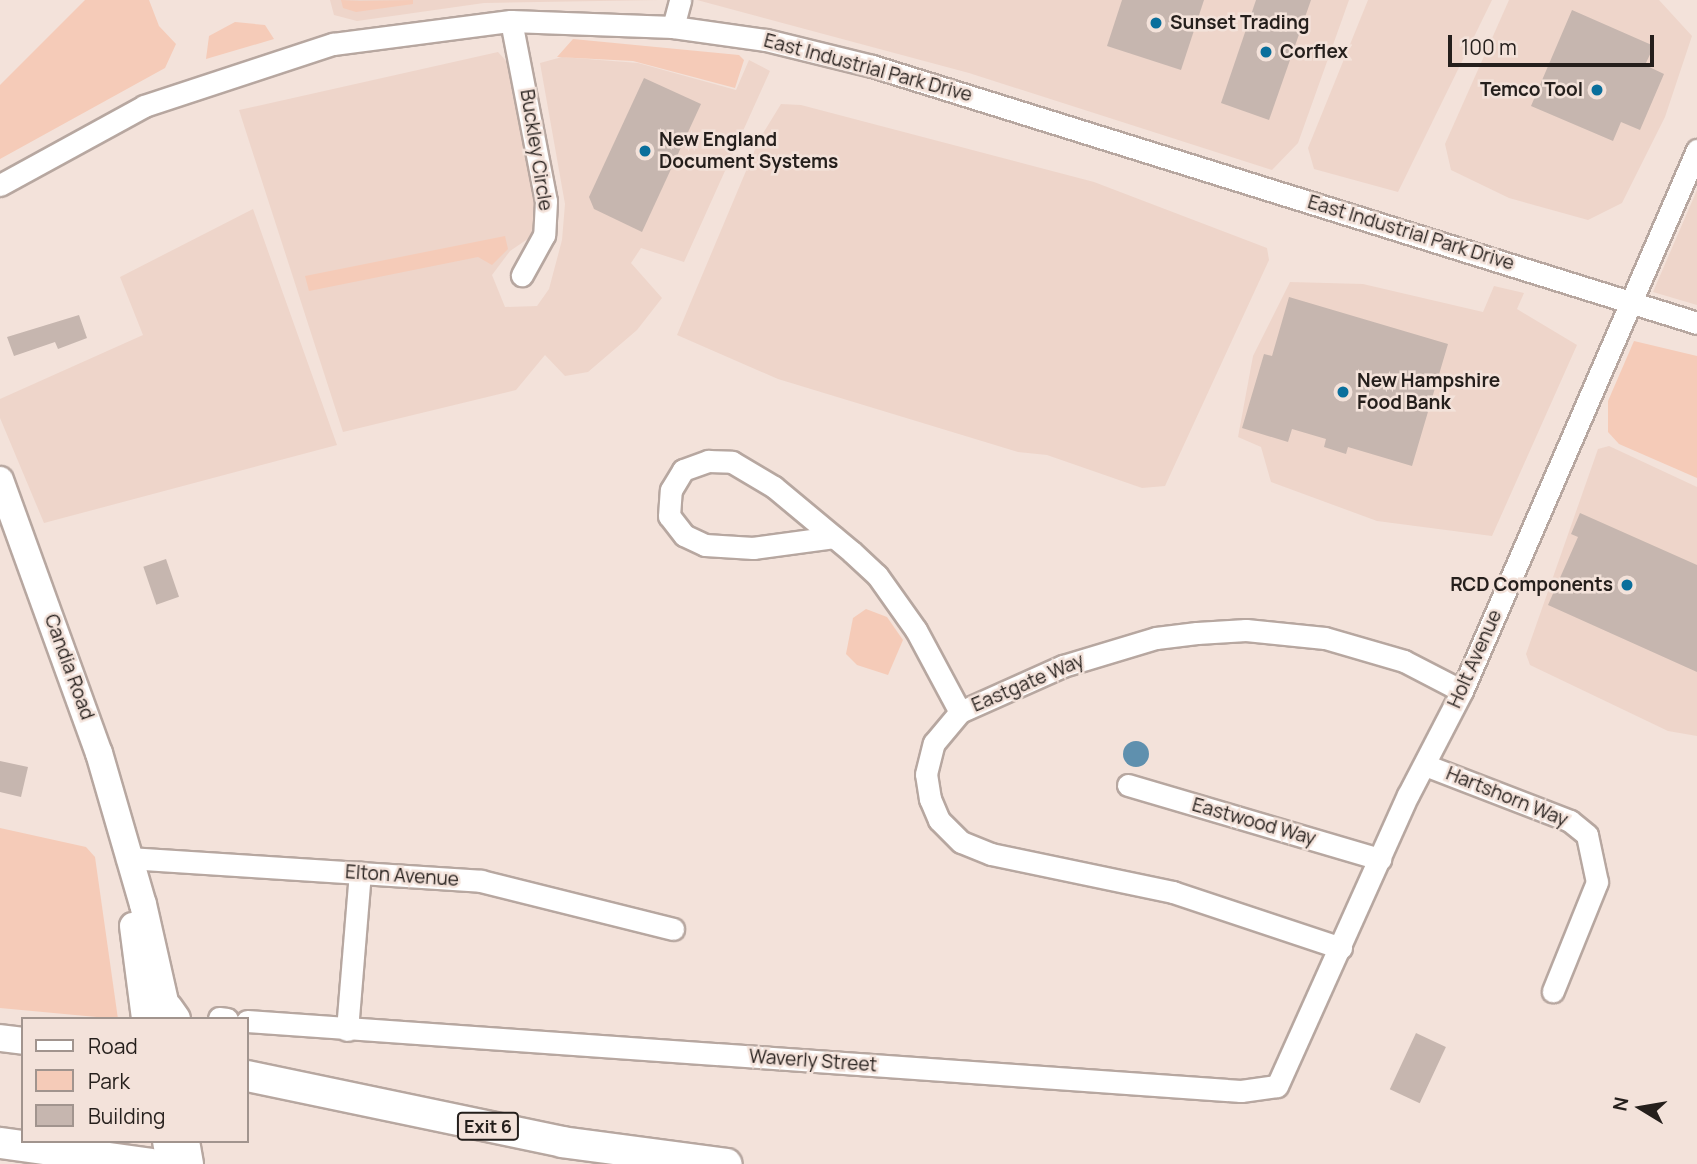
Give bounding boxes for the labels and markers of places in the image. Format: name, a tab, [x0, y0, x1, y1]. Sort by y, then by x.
place label: Sunset Trading	[1170, 12, 1310, 34]
marker: Sunset Trading	[1148, 15, 1164, 31]
place label: Corflex	[1280, 41, 1348, 63]
marker: Corflex	[1258, 44, 1274, 60]
place label: Temco Tool	[1480, 79, 1583, 101]
marker: Temco Tool	[1589, 82, 1605, 98]
place label: New England Document Systems	[659, 129, 838, 173]
marker: New England Document Systems	[637, 143, 653, 159]
place label: New Hampshire Food Bank	[1357, 370, 1500, 414]
marker: New Hampshire Food Bank	[1335, 384, 1351, 400]
place label: RCD Components	[1450, 574, 1613, 596]
marker: RCD Components	[1619, 577, 1635, 593]

